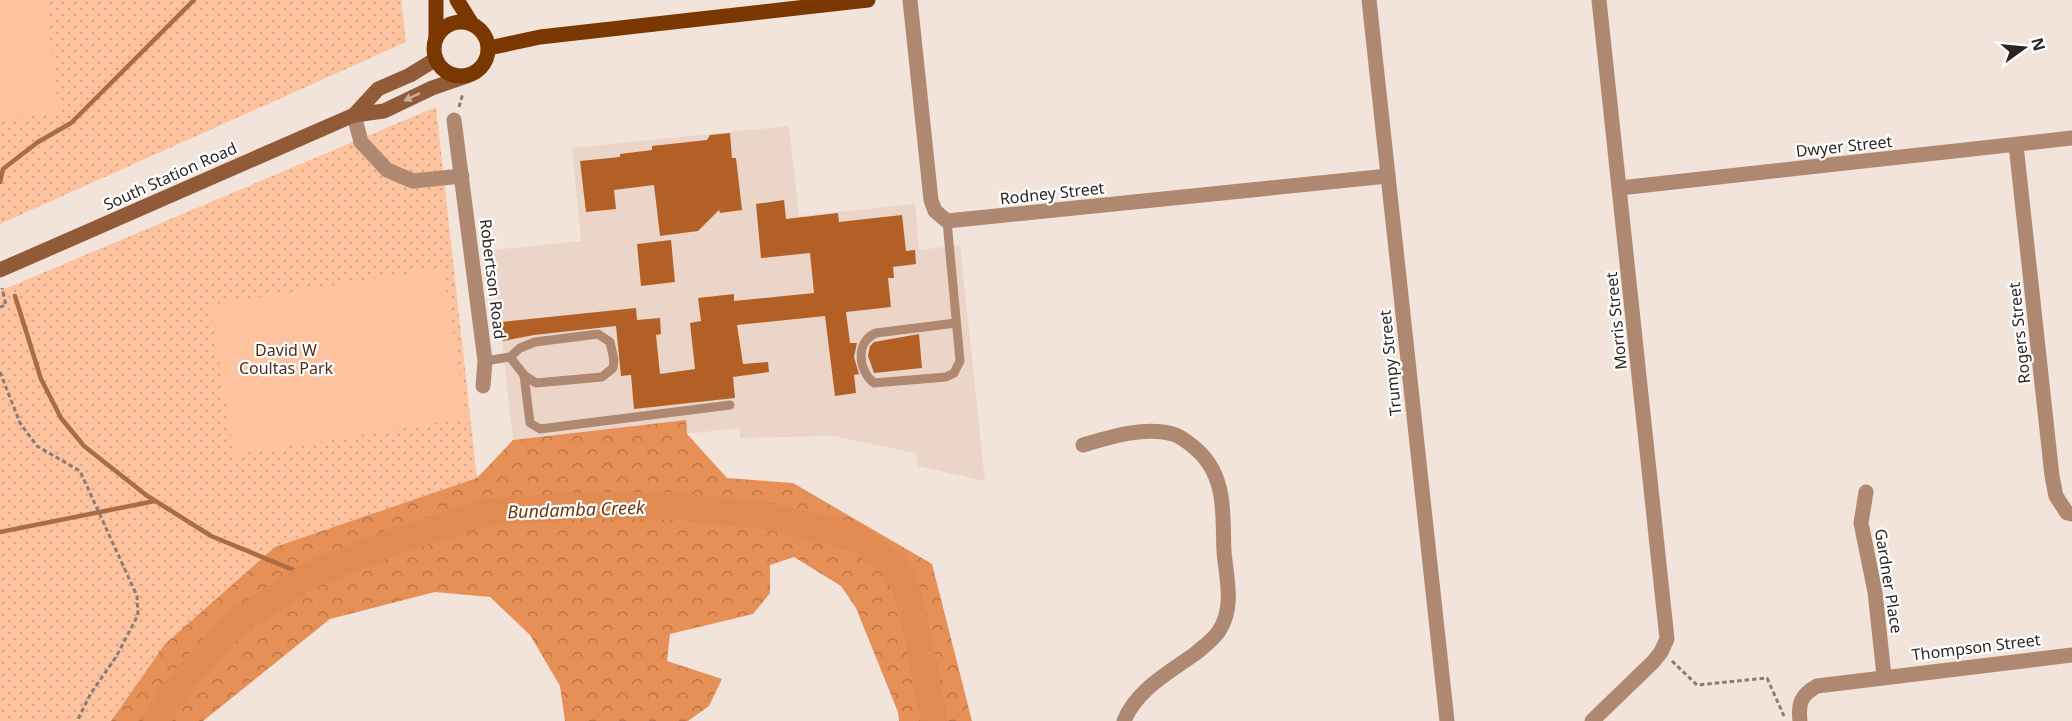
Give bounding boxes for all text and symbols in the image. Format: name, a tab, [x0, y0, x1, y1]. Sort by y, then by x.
north arrow	[1994, 18, 2054, 78]
text: N	[2026, 35, 2051, 53]
one-way arrow	[404, 93, 421, 102]
street label: Dwyer Street	[1795, 130, 1894, 162]
street label: South Station Road	[100, 137, 240, 215]
street label: Rodney Street	[999, 177, 1106, 209]
street label: Robertson Road	[475, 218, 511, 340]
street label: Morris Street	[1600, 271, 1632, 371]
street label: Rogers Street	[2003, 281, 2035, 385]
street label: Trumpy Street	[1373, 309, 1406, 417]
park label: David W Coultas Park	[239, 339, 334, 379]
water label: Bundamba Creek	[507, 495, 646, 523]
street label: Gardner Place	[1870, 527, 1908, 635]
street label: Thompson Street	[1910, 628, 2042, 666]

